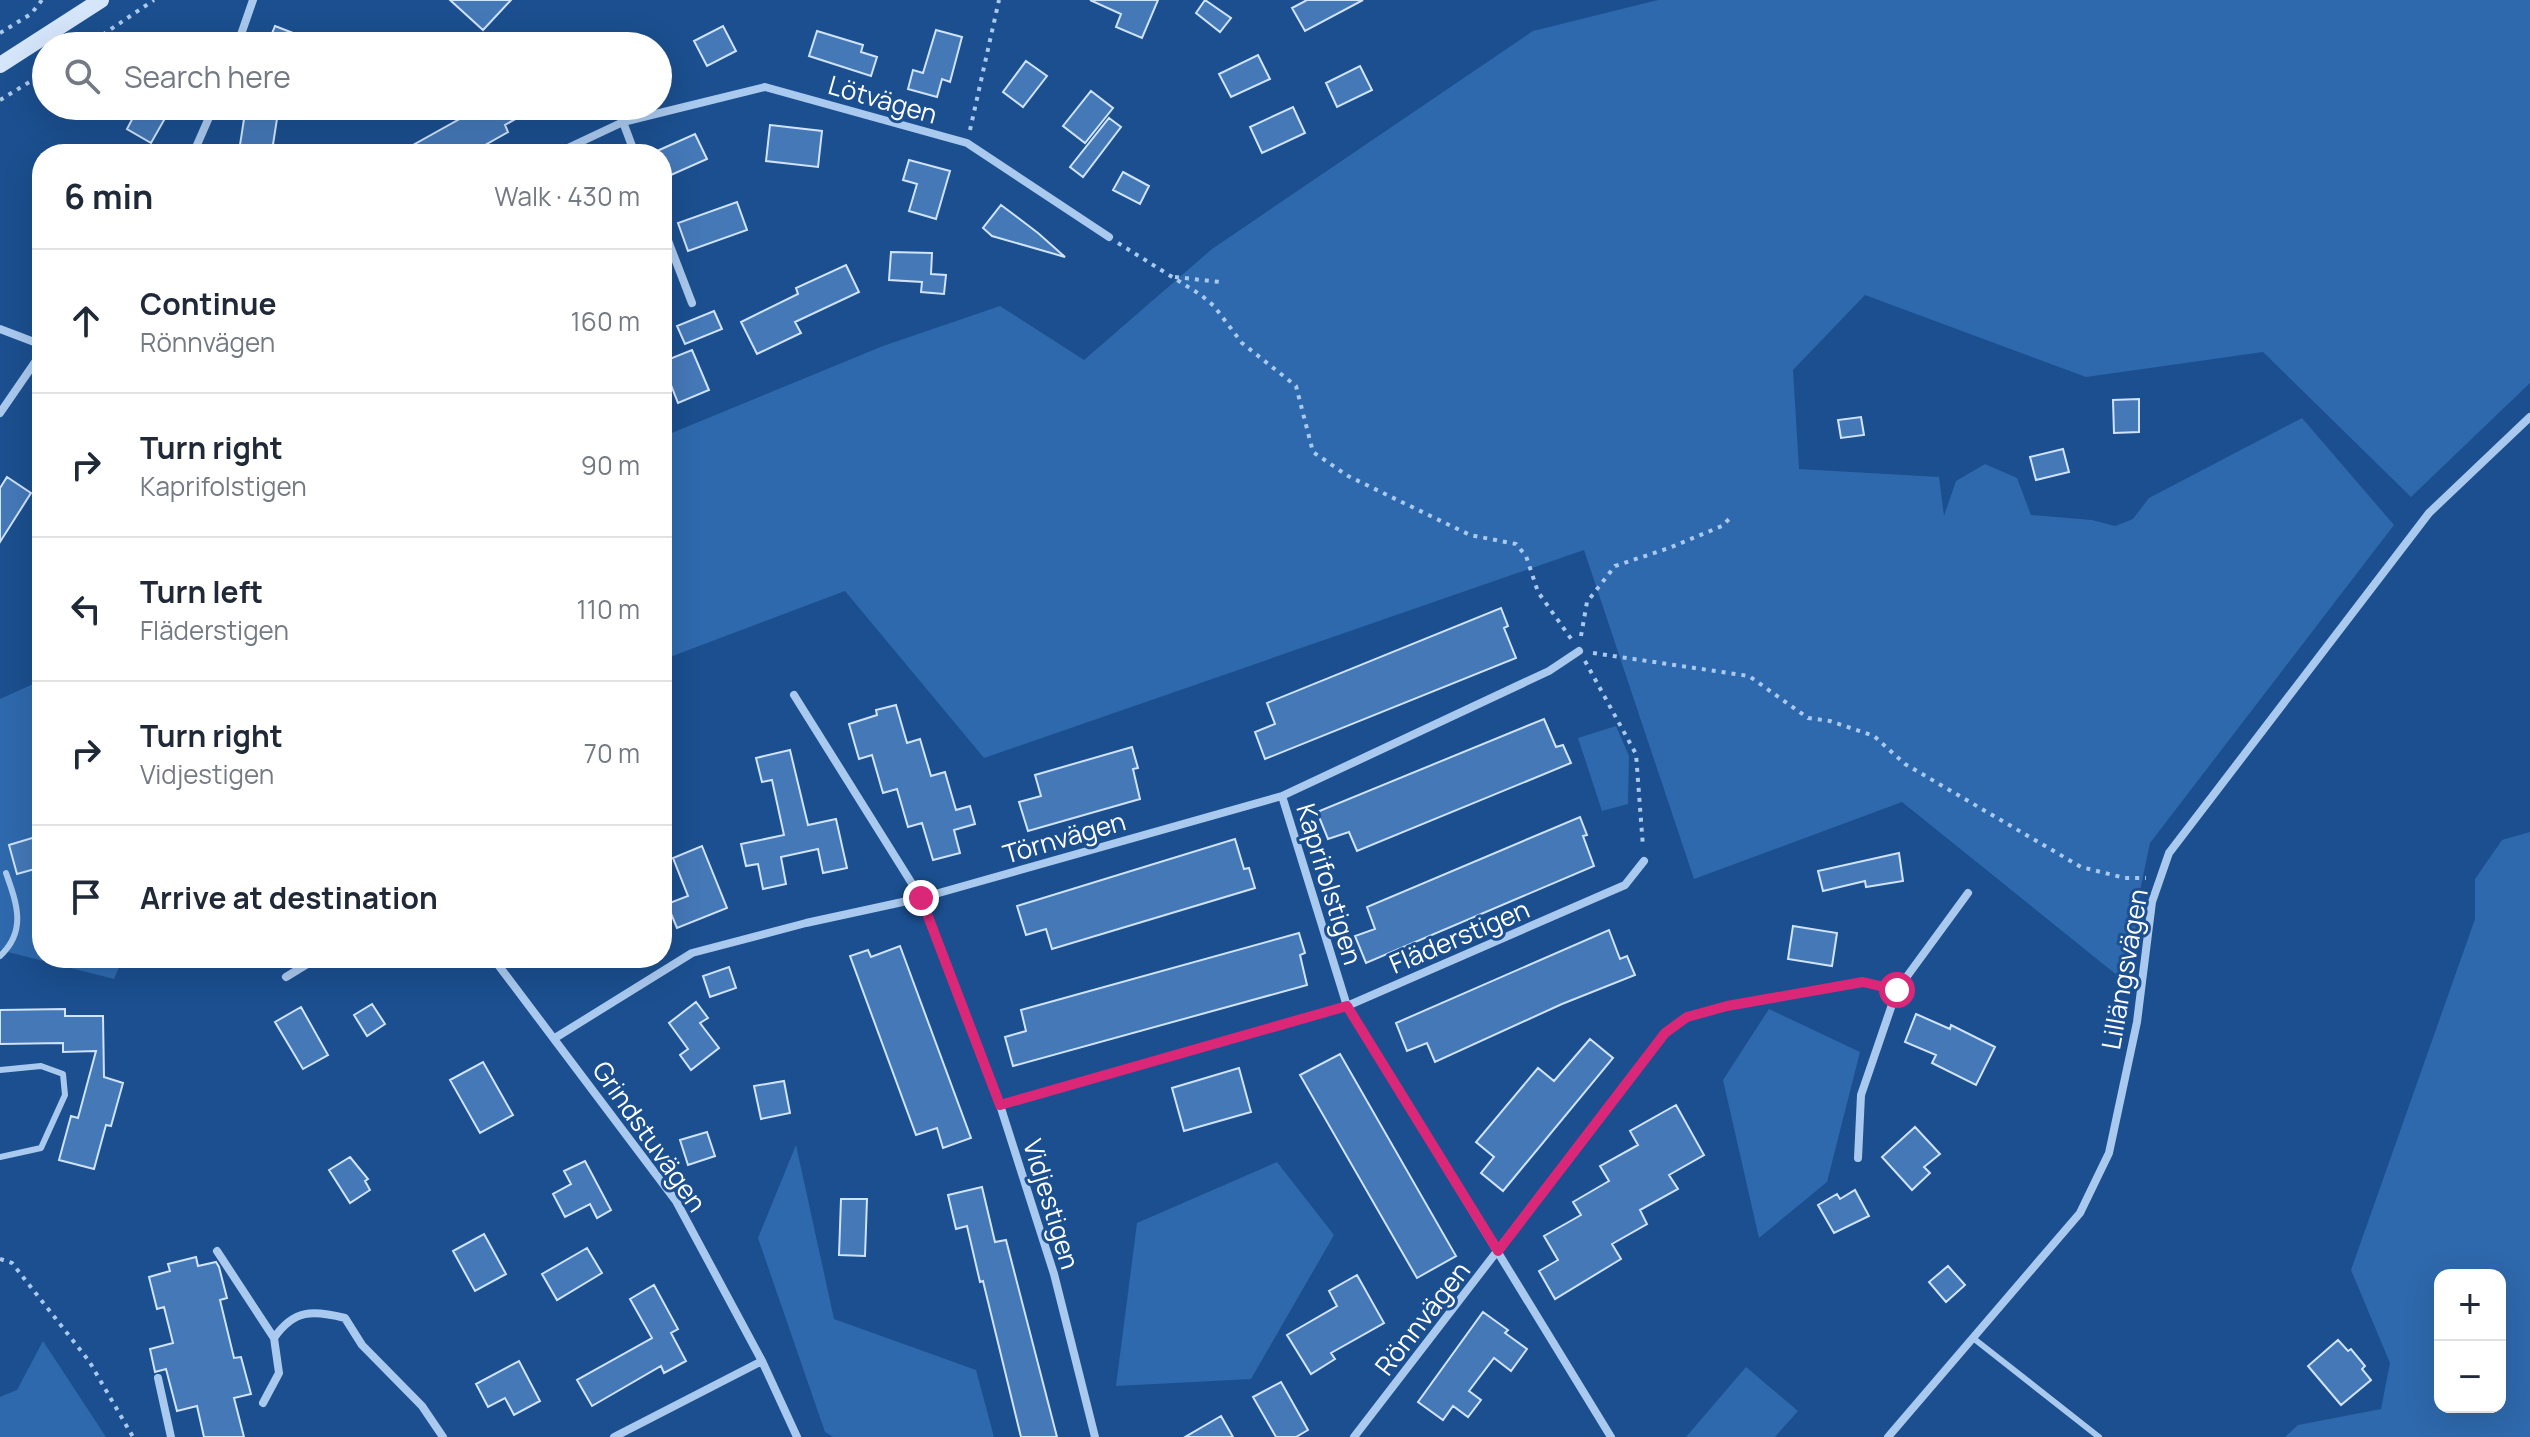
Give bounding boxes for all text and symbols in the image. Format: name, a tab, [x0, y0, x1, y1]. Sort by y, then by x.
search box	[32, 32, 672, 120]
icon: search	[60, 54, 104, 98]
text: Search here	[124, 56, 291, 97]
street label: Lötvägen	[824, 66, 942, 132]
text: 6 min	[64, 173, 153, 219]
text: Walk · 430 m	[494, 178, 640, 214]
text: Continue	[140, 283, 276, 324]
icon: ahead	[64, 299, 108, 343]
text: 160 m	[571, 303, 640, 339]
text: Rönnvägen	[140, 324, 275, 360]
text: Turn right	[140, 427, 283, 468]
icon: right	[64, 443, 108, 487]
text: 90 m	[581, 447, 640, 483]
text: Kaprifolstigen	[140, 468, 307, 504]
text: Turn left	[140, 571, 263, 612]
icon: left	[64, 587, 108, 631]
text: 110 m	[577, 591, 640, 627]
text: Fläderstigen	[140, 612, 289, 648]
text: Turn right	[140, 715, 283, 756]
icon: right	[64, 731, 108, 775]
text: 70 m	[584, 735, 640, 771]
text: Vidjestigen	[140, 756, 274, 792]
street label: Kaprifolstigen	[1288, 799, 1372, 969]
street label: Törnvägen	[998, 802, 1130, 872]
icon: arrive	[64, 875, 108, 919]
text: Arrive at destination	[140, 877, 438, 918]
route end	[903, 880, 939, 916]
street label: Lillängsvägen	[2092, 886, 2156, 1052]
street label: Fläderstigen	[1383, 890, 1535, 982]
route start	[1879, 972, 1915, 1008]
street label: Grindstuvägen	[585, 1053, 715, 1219]
street label: Vidjestigen	[1015, 1135, 1089, 1273]
street label: Rönnvägen	[1366, 1254, 1478, 1382]
map controls	[2434, 1269, 2506, 1413]
button: +	[2434, 1269, 2506, 1341]
button: −	[2434, 1341, 2506, 1413]

